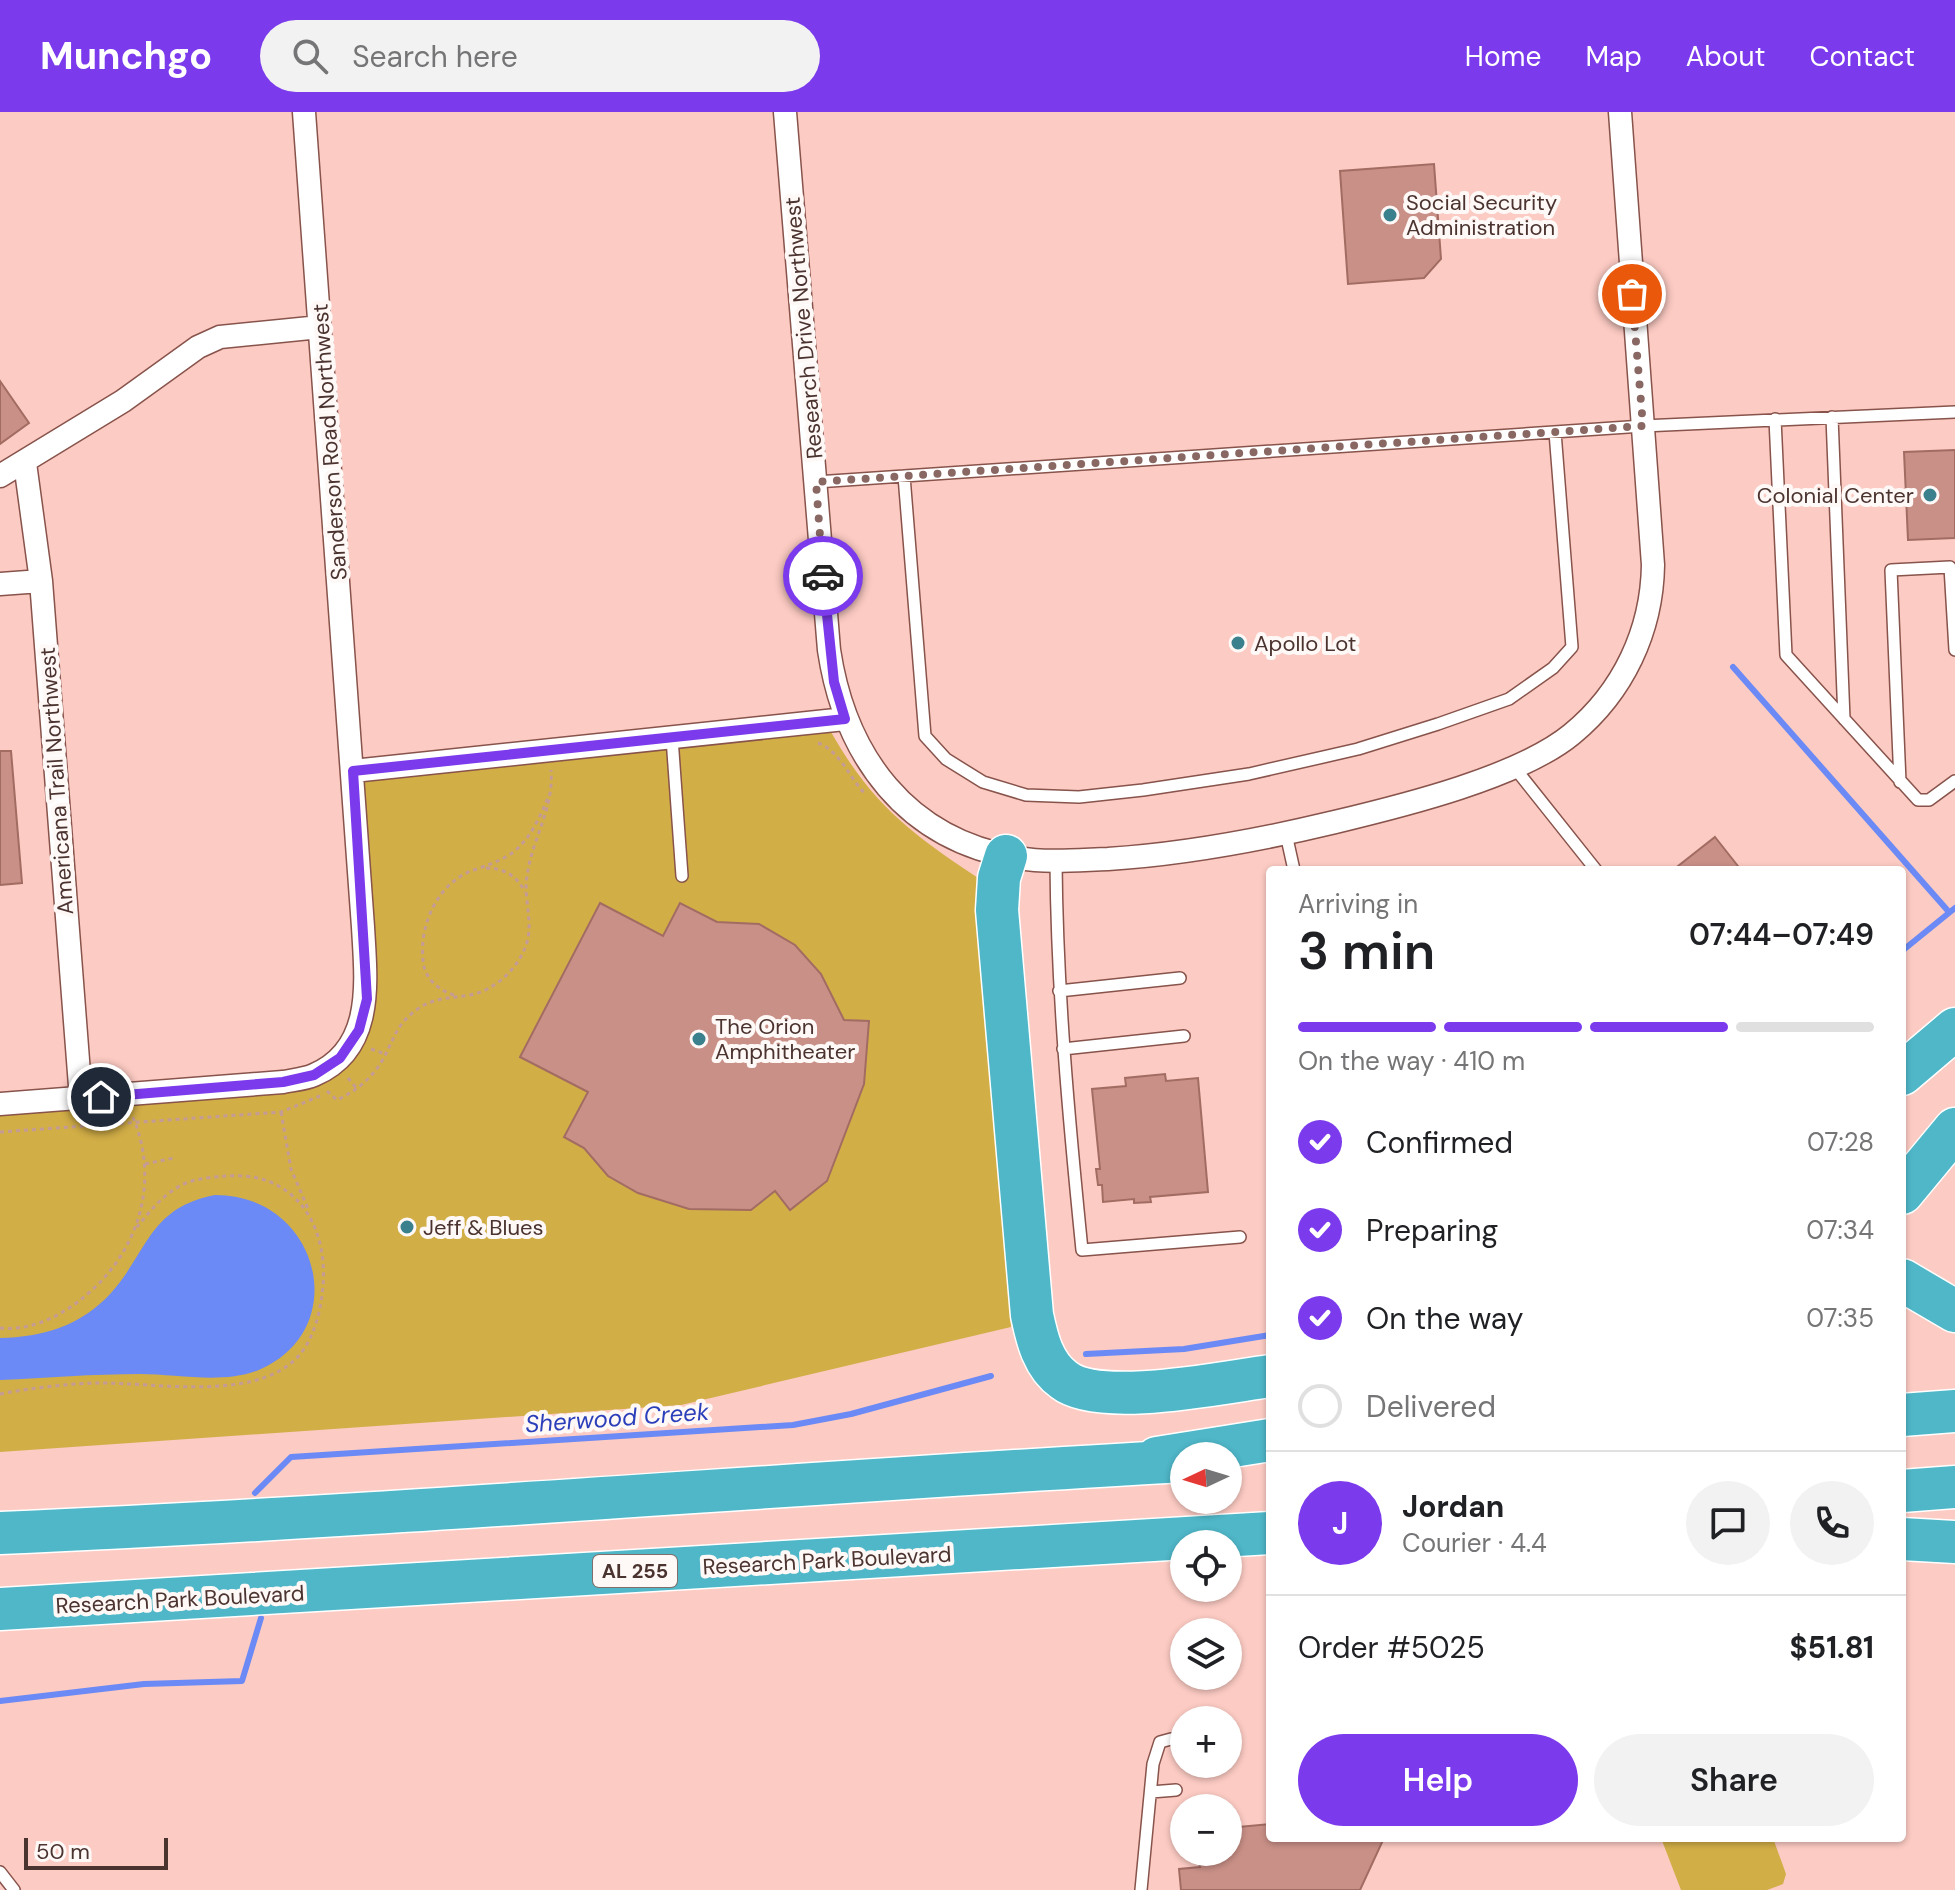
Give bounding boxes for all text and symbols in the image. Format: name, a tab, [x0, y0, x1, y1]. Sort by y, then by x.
search box	[260, 20, 820, 92]
text: Munchgo	[40, 31, 212, 81]
icon: search	[288, 34, 332, 78]
text: Search here	[352, 37, 518, 76]
text: Home	[1465, 38, 1541, 75]
text: Map	[1585, 38, 1642, 75]
text: About	[1686, 38, 1765, 75]
text: Contact	[1809, 38, 1915, 75]
place label: Social Security Administration	[1406, 188, 1557, 242]
street label: Research Drive Northwest	[778, 196, 829, 460]
marker: Social Security Administration	[1381, 206, 1399, 224]
pin	[1598, 260, 1666, 328]
icon: bag	[1610, 272, 1654, 316]
street label: Sanderson Road Northwest	[305, 303, 354, 581]
place label: Colonial Center	[1757, 481, 1914, 510]
marker: Colonial Center	[1921, 486, 1939, 504]
courier	[783, 536, 863, 616]
icon: car	[801, 554, 845, 598]
place label: Apollo Lot	[1254, 629, 1357, 658]
marker: Apollo Lot	[1229, 634, 1247, 652]
street label: Americana Trail Northwest	[33, 646, 80, 916]
text: Arriving in	[1298, 887, 1418, 921]
text: 07:44–07:49	[1689, 915, 1874, 954]
text: 3 min	[1298, 917, 1435, 985]
place label: The Orion Amphitheater	[715, 1012, 855, 1066]
marker: The Orion Amphitheater	[690, 1030, 708, 1048]
text: On the way · 410 m	[1298, 1044, 1525, 1078]
pin	[67, 1063, 135, 1131]
icon: home	[79, 1075, 123, 1119]
icon: check	[1298, 1120, 1342, 1164]
text: Confirmed	[1366, 1123, 1513, 1162]
text: 07:28	[1807, 1125, 1874, 1159]
icon: check	[1298, 1208, 1342, 1252]
text: Preparing	[1366, 1211, 1498, 1250]
place label: Jeff & Blues	[423, 1213, 544, 1242]
text: 07:34	[1806, 1213, 1874, 1247]
marker: Jeff & Blues	[398, 1218, 416, 1236]
icon: check	[1298, 1296, 1342, 1340]
text: On the way	[1366, 1299, 1523, 1338]
text: 07:35	[1806, 1301, 1874, 1335]
text: Delivered	[1366, 1387, 1496, 1426]
water label: Sherwood Creek	[524, 1396, 711, 1439]
north arrow	[1170, 1442, 1242, 1514]
map controls	[1170, 1442, 1242, 1866]
button: chat	[1686, 1481, 1770, 1565]
button: phone	[1790, 1481, 1874, 1565]
text: Jordan	[1402, 1487, 1504, 1526]
text: J	[1332, 1504, 1348, 1543]
text: Courier · 4.4	[1402, 1526, 1547, 1560]
button: locate	[1170, 1530, 1242, 1602]
street label: Research Park Boulevard	[702, 1540, 952, 1581]
road number: AL 255	[593, 1555, 677, 1587]
street label: Research Park Boulevard	[55, 1579, 305, 1620]
button: layers	[1170, 1618, 1242, 1690]
text: Order #5025	[1298, 1628, 1485, 1667]
text: $51.81	[1789, 1628, 1874, 1667]
button: +	[1170, 1706, 1242, 1778]
button: Help	[1298, 1734, 1578, 1826]
button: Share	[1594, 1734, 1874, 1826]
button: −	[1170, 1794, 1242, 1866]
scale bar	[24, 1834, 168, 1870]
text: 50 m	[36, 1837, 90, 1866]

